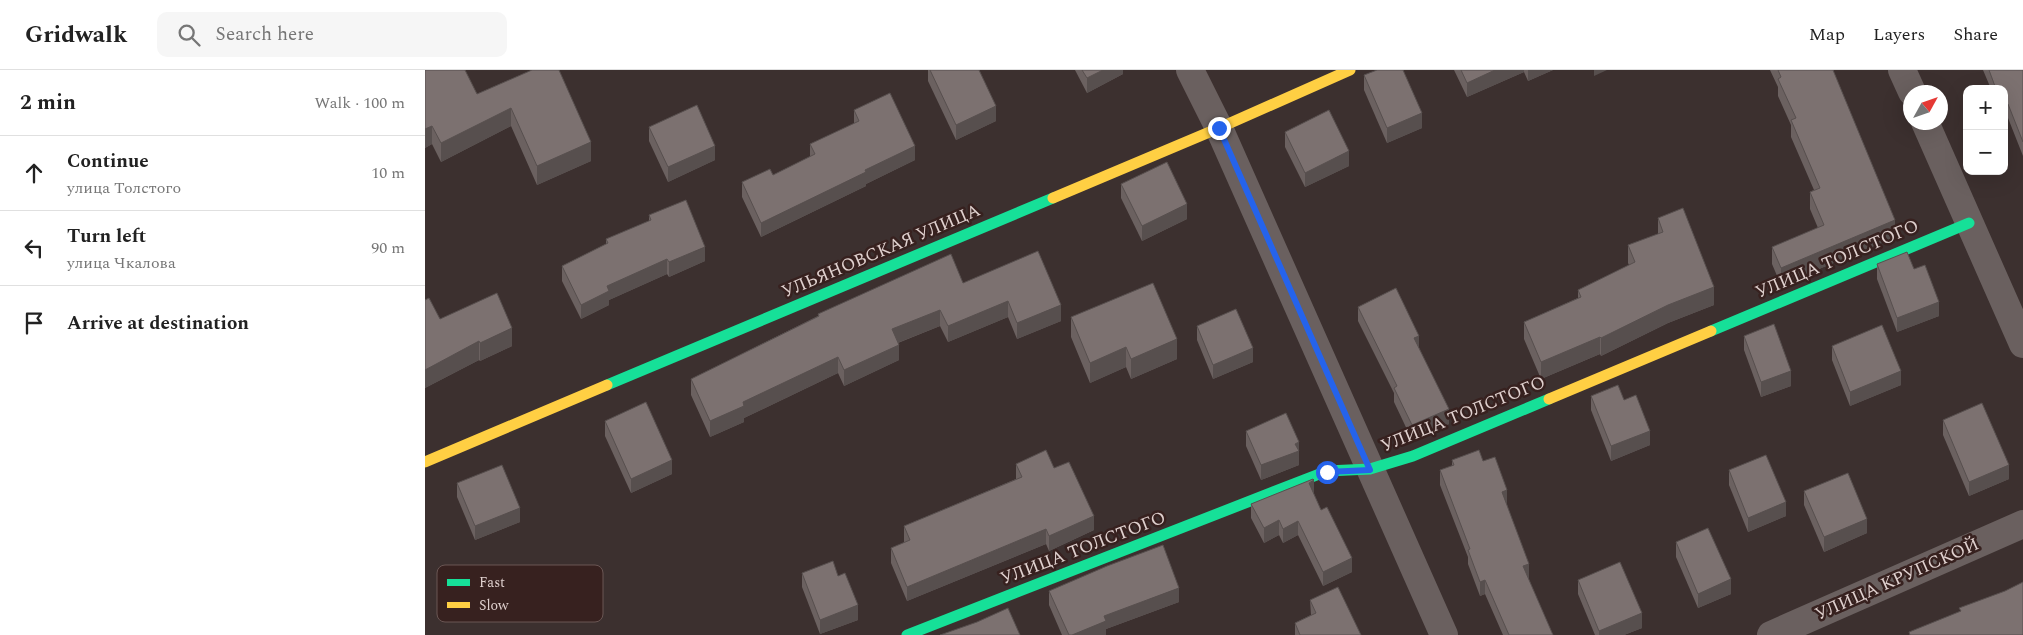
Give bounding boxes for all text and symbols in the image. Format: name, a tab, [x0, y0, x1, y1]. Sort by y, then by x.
search box	[157, 12, 507, 57]
text: Gridwalk	[25, 17, 127, 53]
text: Search here	[215, 20, 314, 49]
icon: search	[175, 21, 203, 49]
text: Map	[1809, 21, 1845, 48]
text: Layers	[1873, 21, 1925, 48]
text: Share	[1953, 21, 1998, 48]
north arrow	[1903, 85, 1948, 130]
map controls	[1963, 85, 2008, 175]
button: +	[1963, 85, 2008, 130]
text: 2 min	[20, 87, 76, 119]
text: Walk · 100 m	[314, 91, 405, 115]
route end	[1208, 117, 1231, 140]
button: −	[1963, 130, 2008, 175]
text: Continue	[67, 147, 149, 176]
icon: ahead	[20, 159, 48, 187]
text: 10 m	[371, 161, 405, 185]
text: улица Толстого	[67, 176, 181, 200]
street label: УЛЬЯНОВСКАЯ УЛИЦА	[777, 197, 985, 305]
street label: УЛИЦА ТОЛСТОГО	[1751, 212, 1923, 306]
text: Turn left	[67, 222, 146, 251]
icon: left	[20, 234, 48, 262]
text: 90 m	[371, 236, 405, 260]
text: улица Чкалова	[67, 251, 176, 275]
icon: arrive	[20, 309, 48, 337]
text: Arrive at destination	[67, 309, 249, 338]
street label: УЛИЦА ТОЛСТОГО	[1377, 369, 1549, 459]
route start	[1316, 461, 1339, 484]
street label: УЛИЦА ТОЛСТОГО	[996, 504, 1170, 592]
street label: УЛИЦА КРУПСКОЙ	[1810, 531, 1984, 627]
legend	[437, 565, 603, 622]
text: Fast	[479, 572, 505, 593]
text: Slow	[479, 595, 509, 616]

